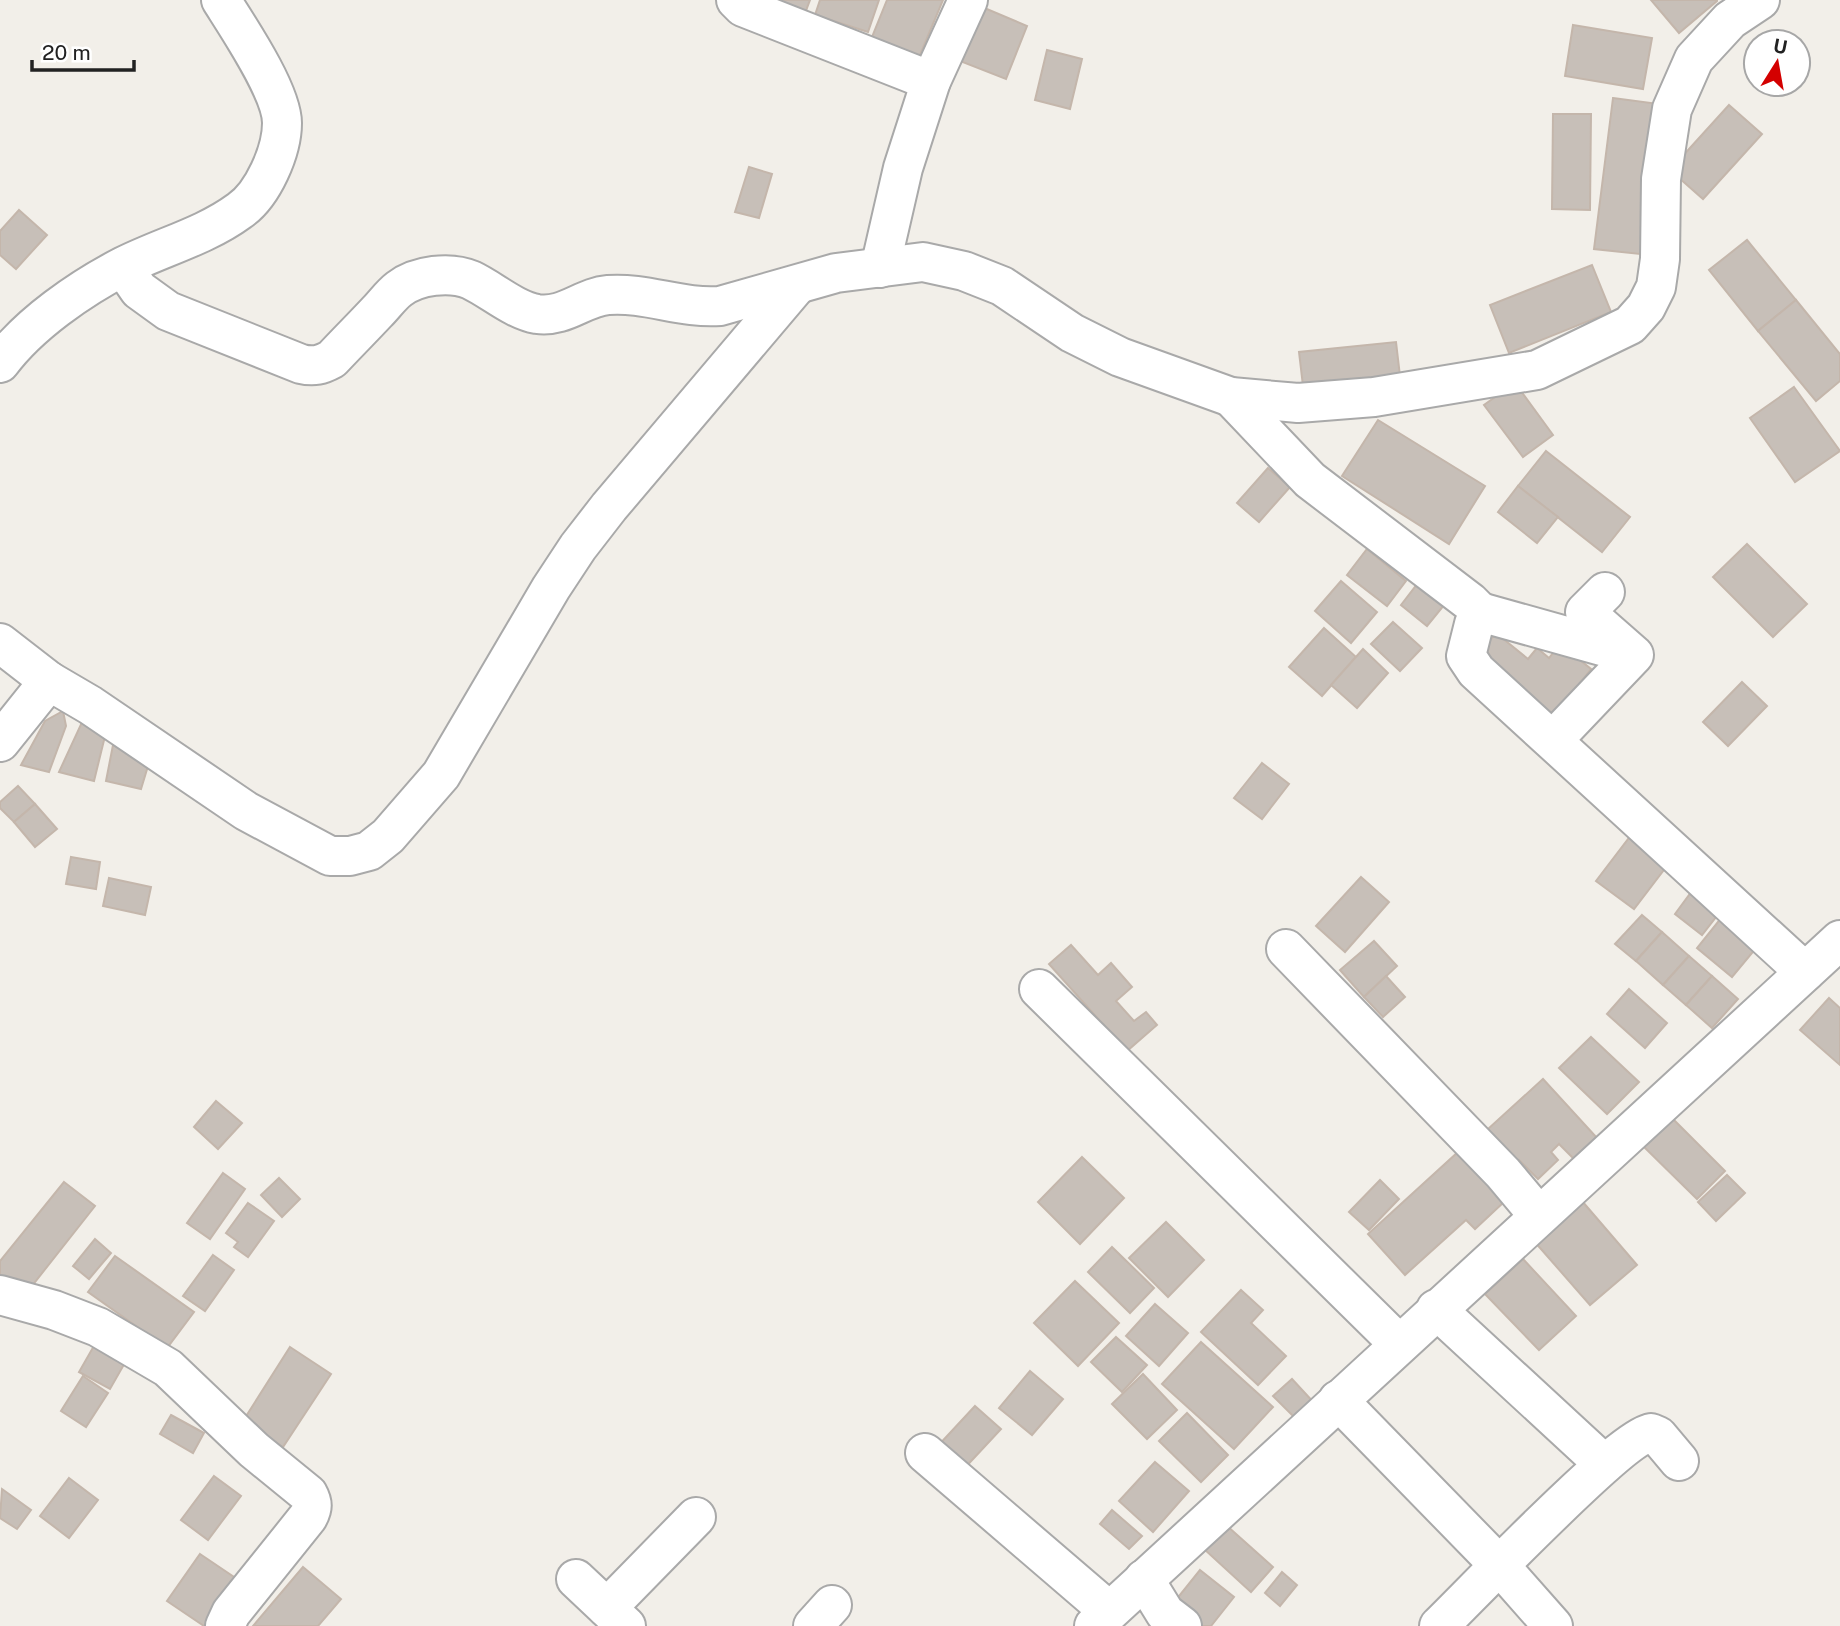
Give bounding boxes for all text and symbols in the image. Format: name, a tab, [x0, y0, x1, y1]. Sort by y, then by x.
scale bar	[32, 28, 133, 72]
north arrow	[1742, 28, 1812, 98]
text: U	[1771, 34, 1789, 58]
text: 20 m	[42, 40, 91, 65]

